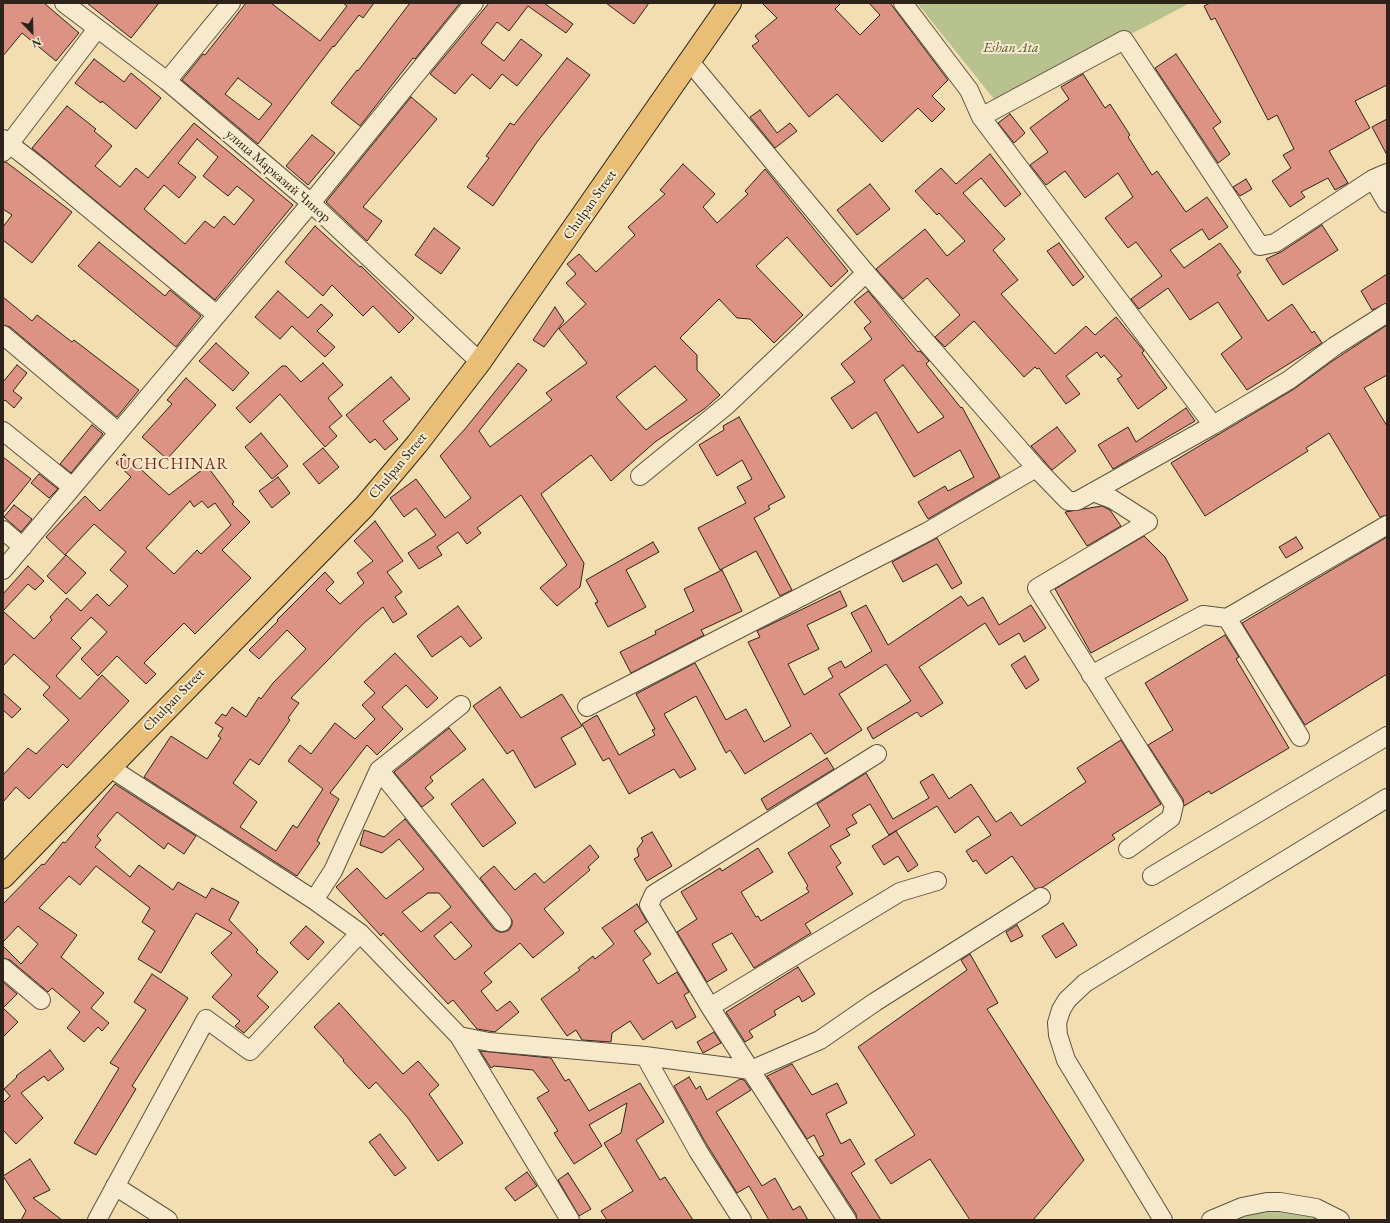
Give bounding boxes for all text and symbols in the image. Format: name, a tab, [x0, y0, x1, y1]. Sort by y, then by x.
north arrow	[12, 12, 52, 52]
text: N	[30, 35, 44, 51]
park label: Eshan Аta	[983, 40, 1039, 56]
street label: улица Марказий Чинор	[222, 126, 334, 226]
street label: Chulpan Street	[560, 167, 620, 243]
street label: Chulpan Street	[365, 429, 431, 503]
district label: UCHCHINAR	[119, 455, 229, 475]
street label: Chulpan Street	[140, 665, 208, 735]

